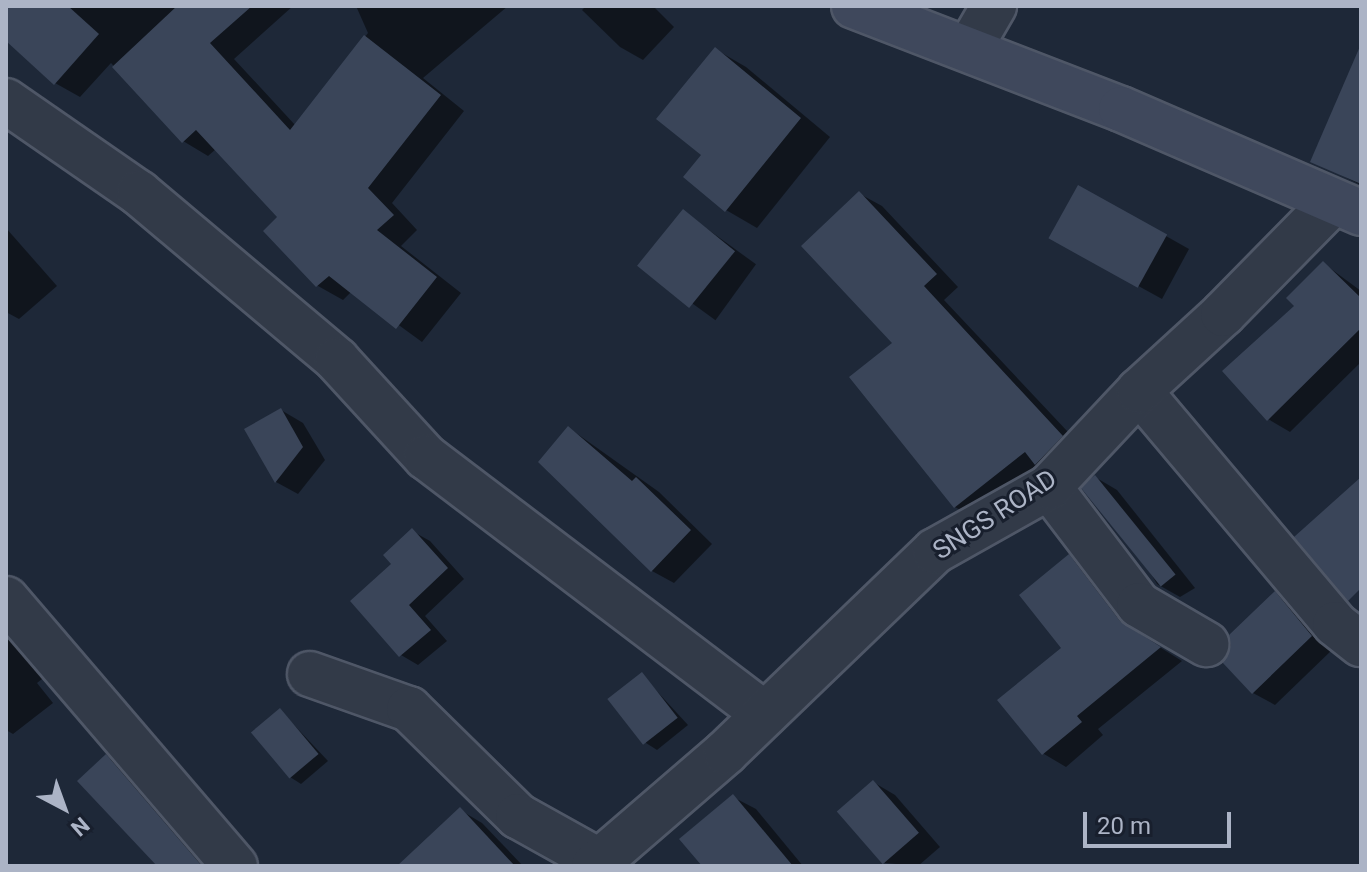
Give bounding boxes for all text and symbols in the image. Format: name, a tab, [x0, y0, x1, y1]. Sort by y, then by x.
street label: SNGS ROAD	[927, 463, 1063, 567]
north arrow	[24, 768, 104, 848]
scale bar	[1087, 796, 1235, 846]
text: N	[66, 812, 94, 841]
text: 20 m	[1097, 812, 1151, 840]

